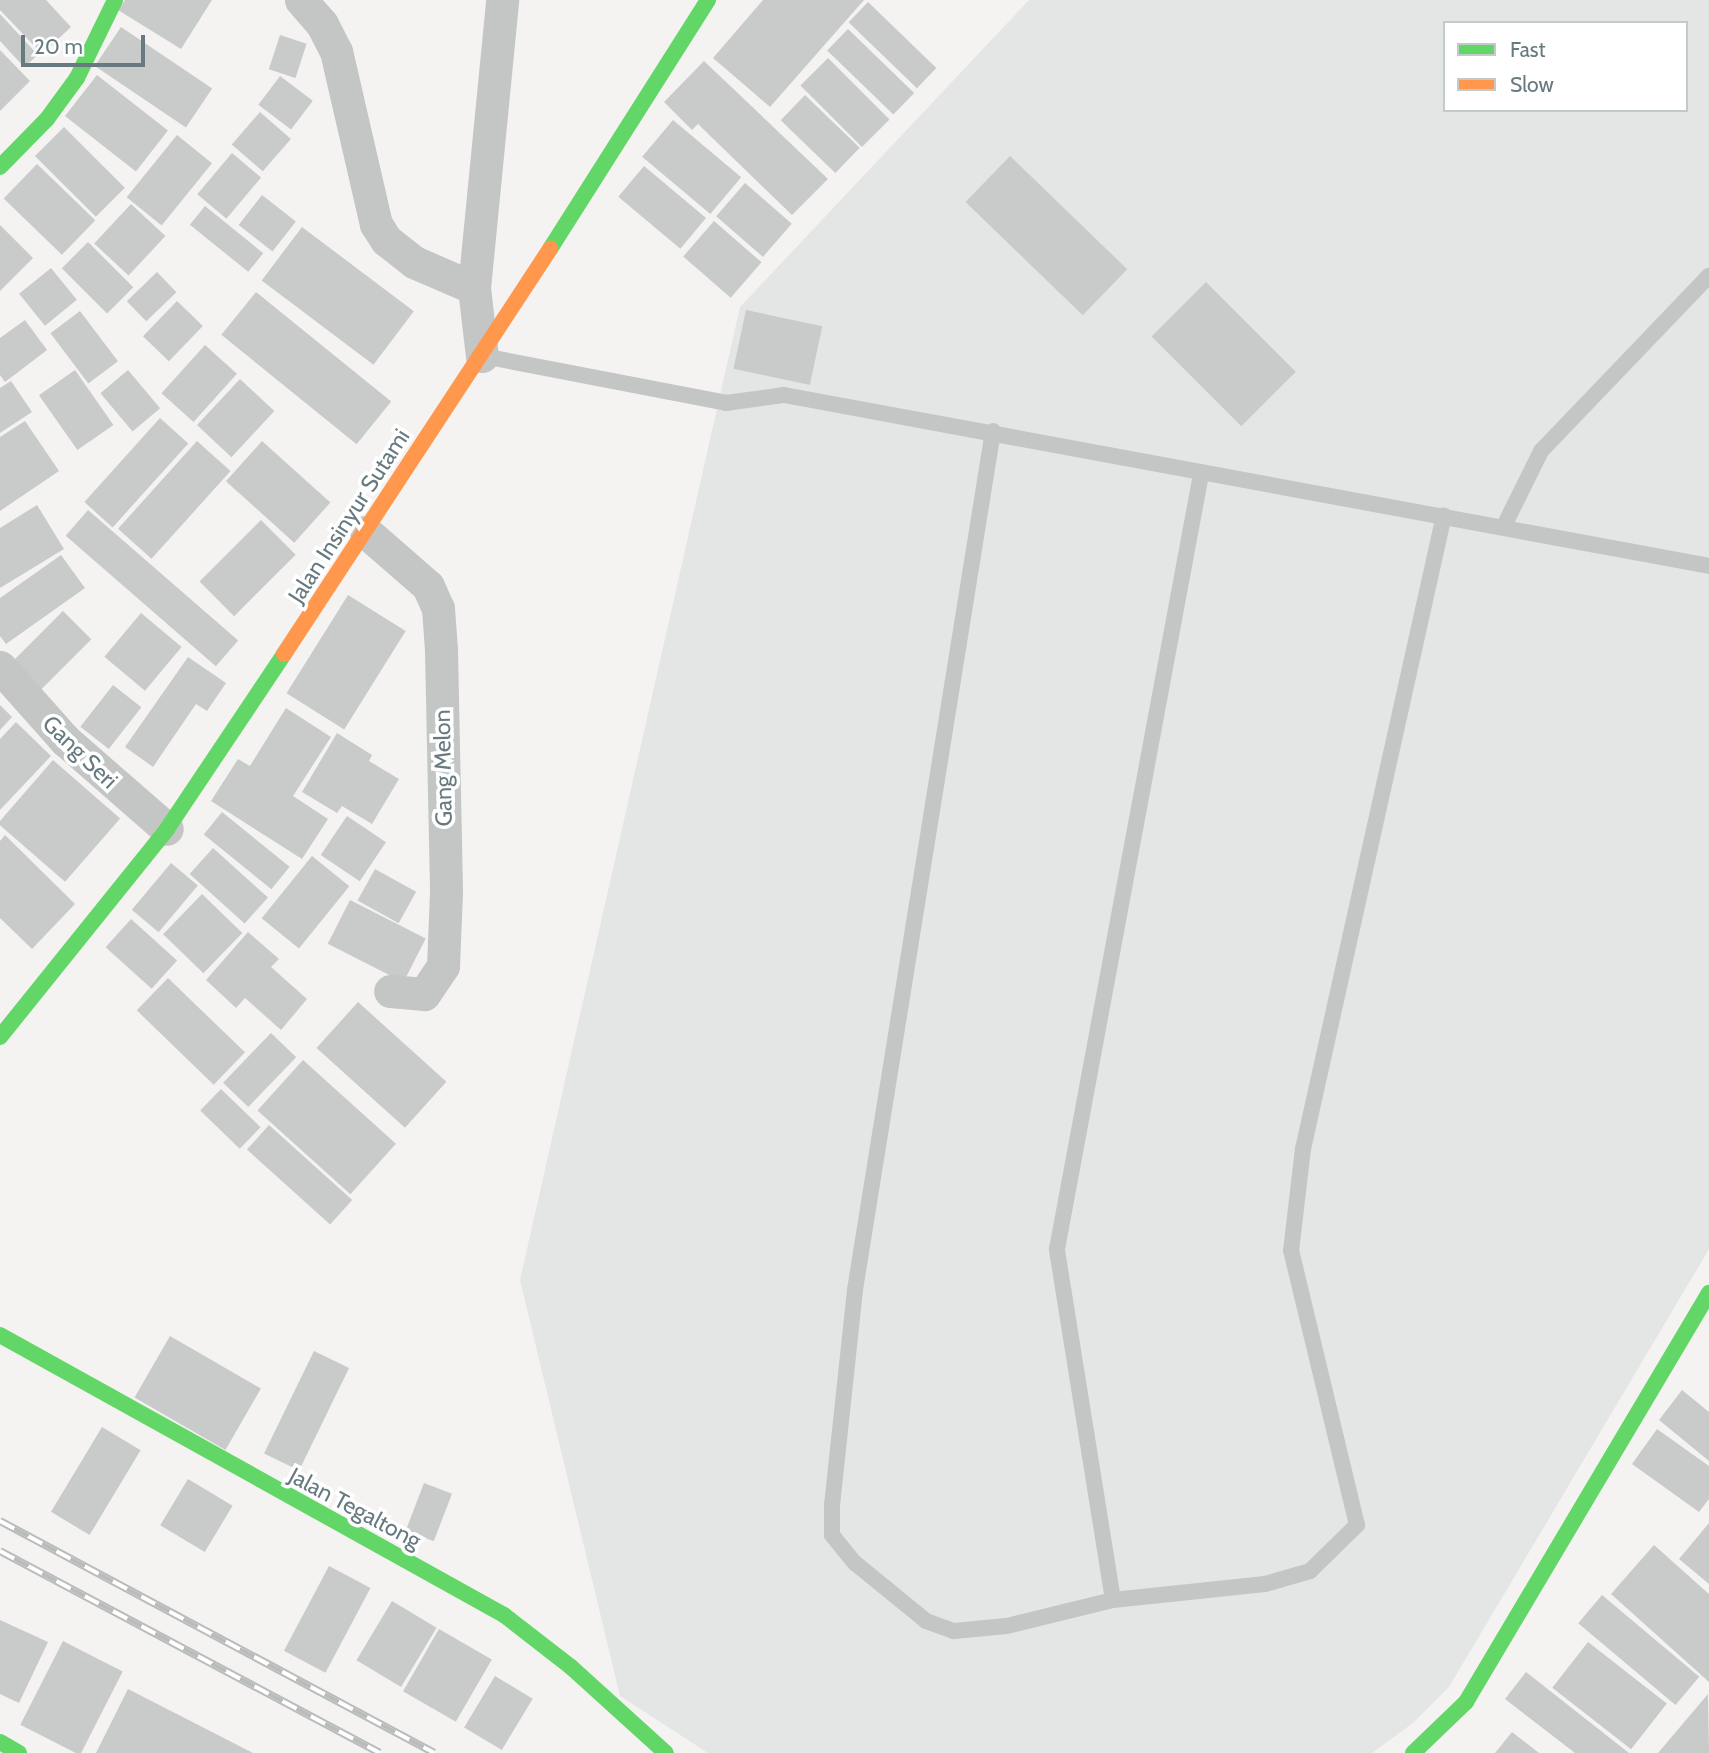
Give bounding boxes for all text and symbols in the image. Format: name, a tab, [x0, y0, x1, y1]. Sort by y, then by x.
scale bar	[24, 21, 149, 65]
legend	[1443, 21, 1688, 112]
text: 20 m	[34, 34, 83, 59]
text: Fast	[1510, 37, 1546, 62]
text: Slow	[1510, 72, 1554, 97]
street label: Jalan Insinyur Sutami	[282, 424, 416, 608]
street label: Gang Melon	[428, 709, 458, 827]
street label: Gang Seri	[37, 710, 123, 794]
street label: Jalan Tegaltong	[284, 1462, 426, 1554]

